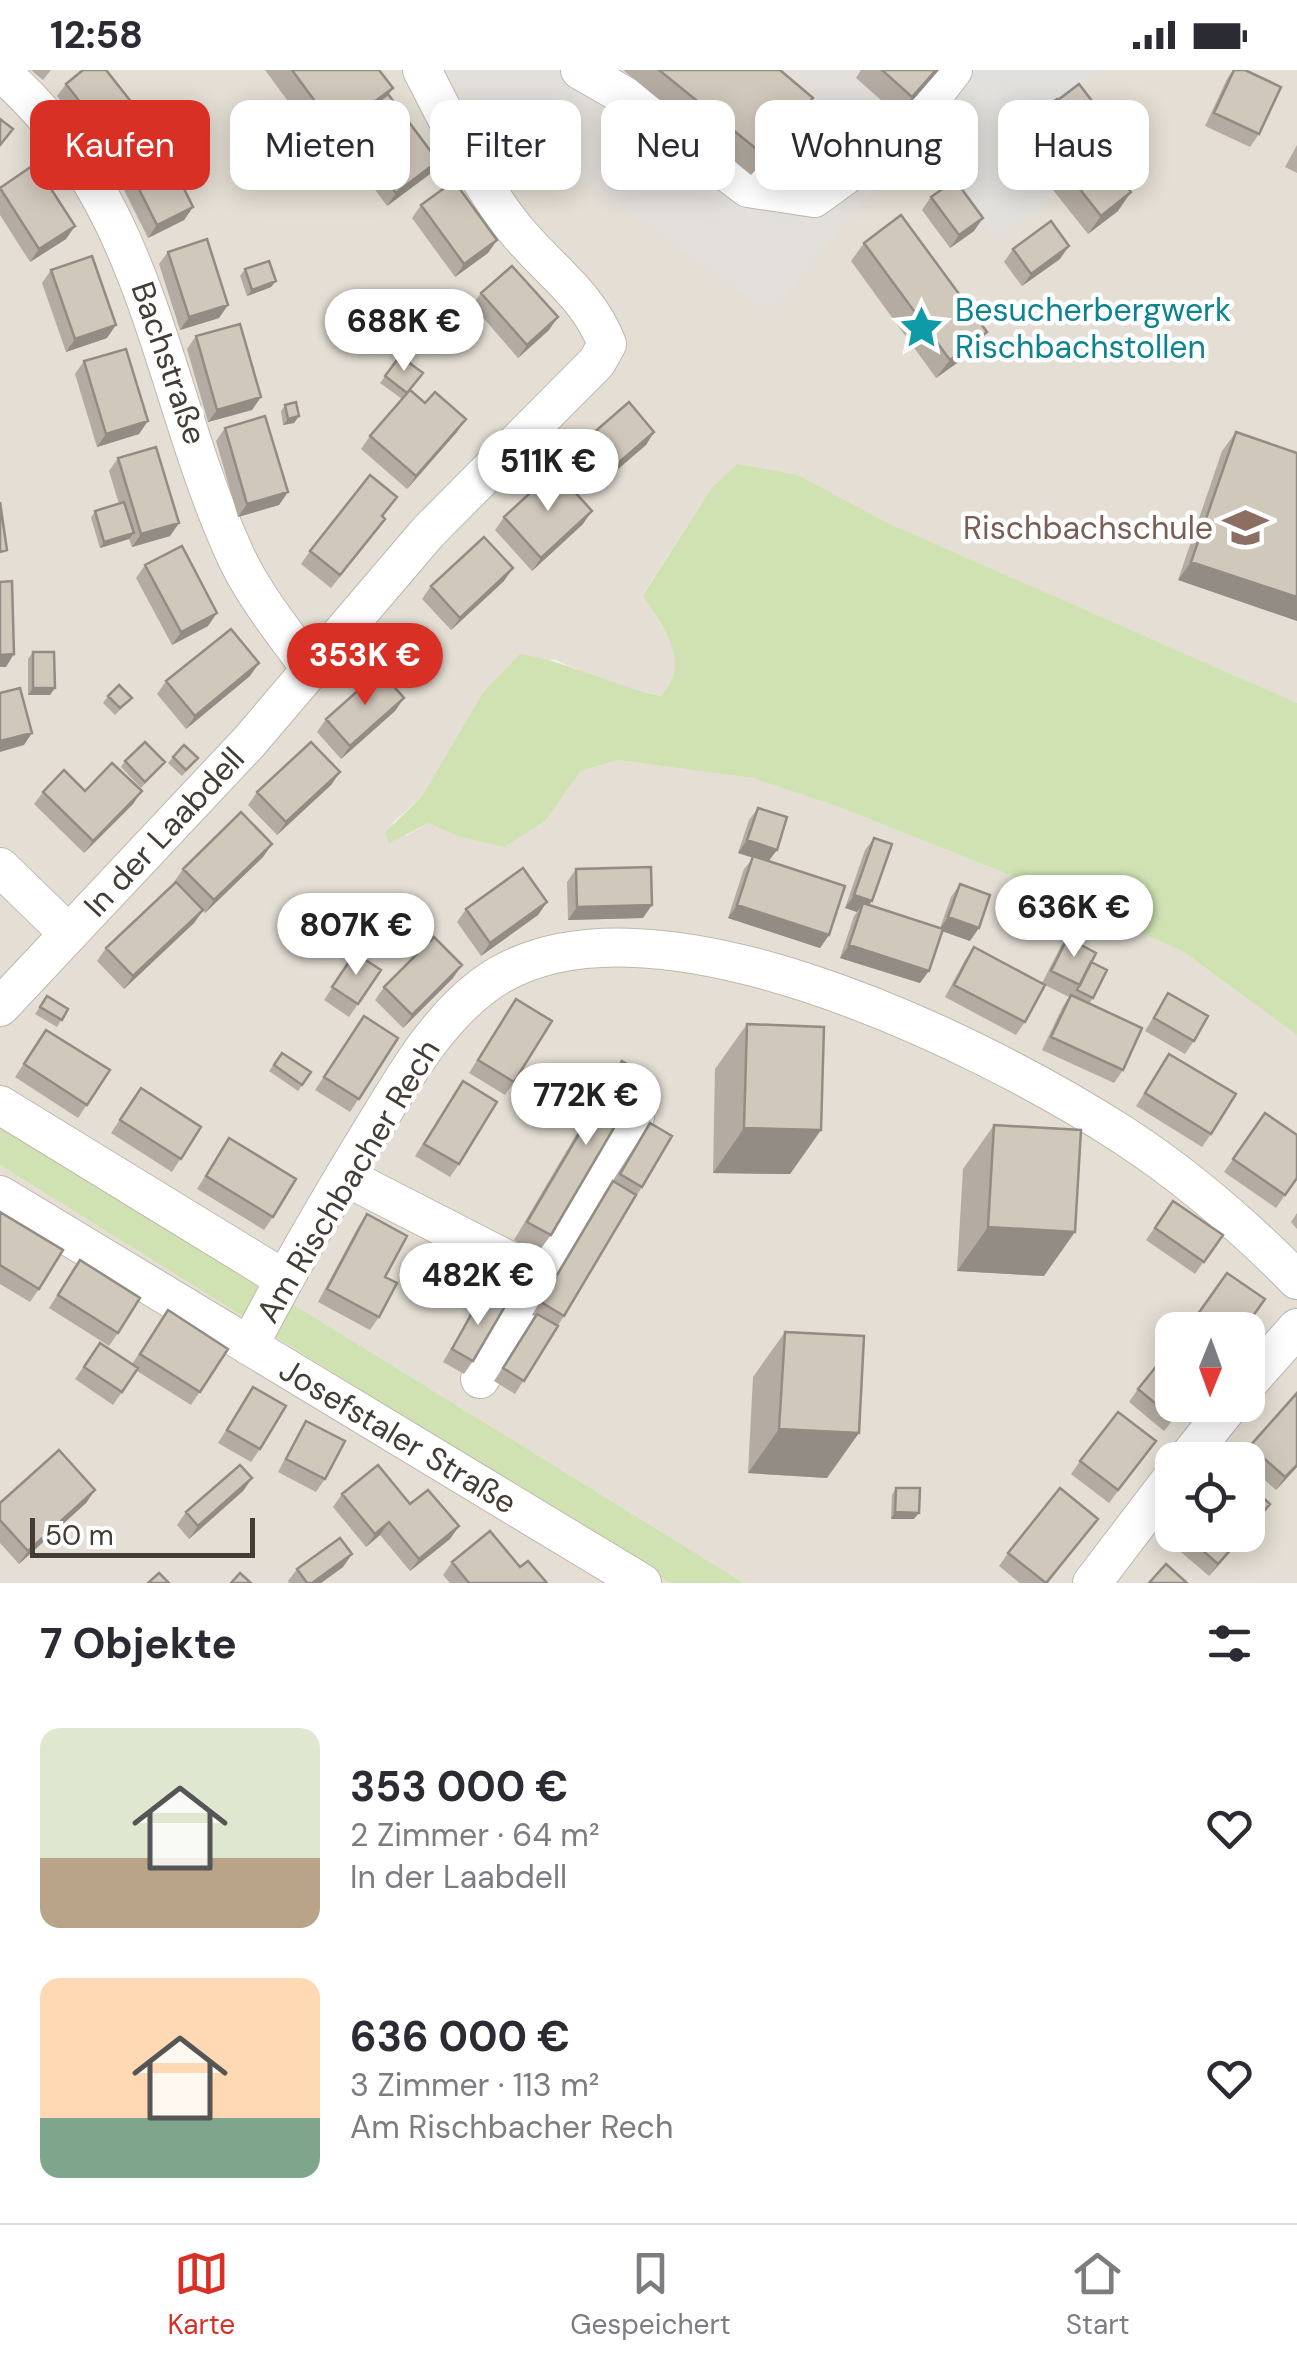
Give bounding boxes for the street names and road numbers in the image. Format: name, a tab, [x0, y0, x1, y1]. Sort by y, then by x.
street label: Bachstraße	[122, 276, 216, 450]
street label: In der Laabdell	[75, 738, 253, 926]
street label: Am Rischbacher Rech	[247, 1032, 449, 1330]
street label: Josefstaler Straße	[272, 1349, 524, 1523]

